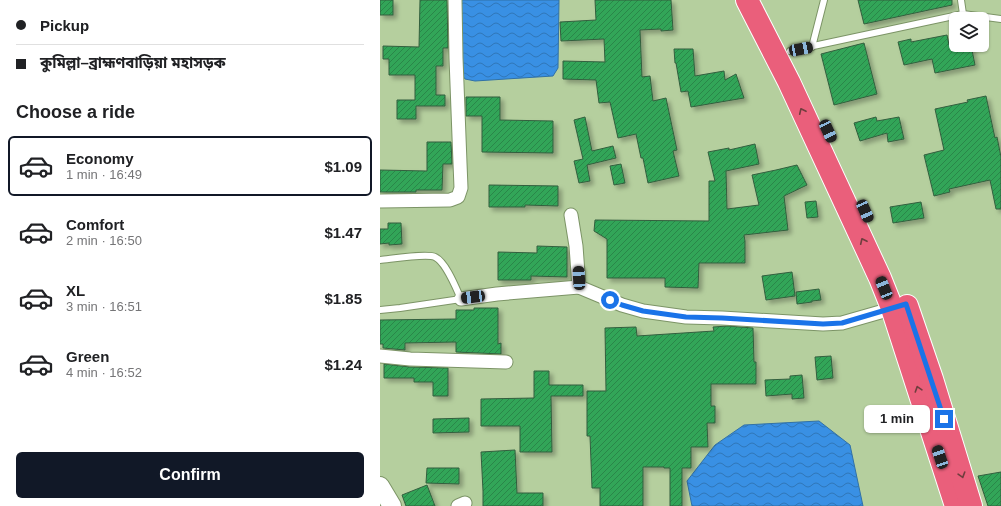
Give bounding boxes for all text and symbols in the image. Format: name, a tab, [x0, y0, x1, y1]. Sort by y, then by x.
map controls	[949, 12, 989, 52]
button: layers	[949, 12, 989, 52]
text: Pickup	[40, 17, 89, 34]
car	[788, 41, 814, 57]
text: কুমিল্লা–ব্রাহ্মণবাড়িয়া মহাসড়ক	[40, 54, 226, 71]
text: Choose a ride	[16, 102, 135, 122]
one-way arrow	[799, 107, 807, 115]
car	[817, 118, 839, 144]
icon: car	[18, 148, 54, 184]
text: Economy	[66, 150, 134, 167]
text: $1.09	[324, 158, 362, 175]
text: 1 min · 16:49	[66, 167, 142, 182]
car	[855, 198, 875, 224]
icon: car	[18, 214, 54, 250]
text: Comfort	[66, 216, 124, 233]
text: $1.47	[324, 224, 362, 241]
text: 2 min · 16:50	[66, 233, 142, 248]
one-way arrow	[860, 238, 868, 245]
car	[572, 266, 586, 290]
car	[874, 275, 894, 301]
icon: car	[18, 280, 54, 316]
text: XL	[66, 282, 85, 299]
text: $1.85	[324, 290, 362, 307]
car	[460, 290, 486, 304]
route start	[601, 291, 619, 309]
text: 3 min · 16:51	[66, 299, 142, 314]
icon: car	[18, 346, 54, 382]
text: Green	[66, 348, 109, 365]
text: $1.24	[324, 356, 362, 373]
text: 4 min · 16:52	[66, 365, 142, 380]
one-way arrow	[914, 386, 923, 393]
callout: 1 min	[864, 405, 930, 433]
route end	[935, 410, 953, 428]
text: 1 min	[880, 411, 914, 426]
car	[931, 444, 949, 470]
button: Confirm	[16, 452, 364, 498]
one-way arrow	[957, 471, 966, 478]

